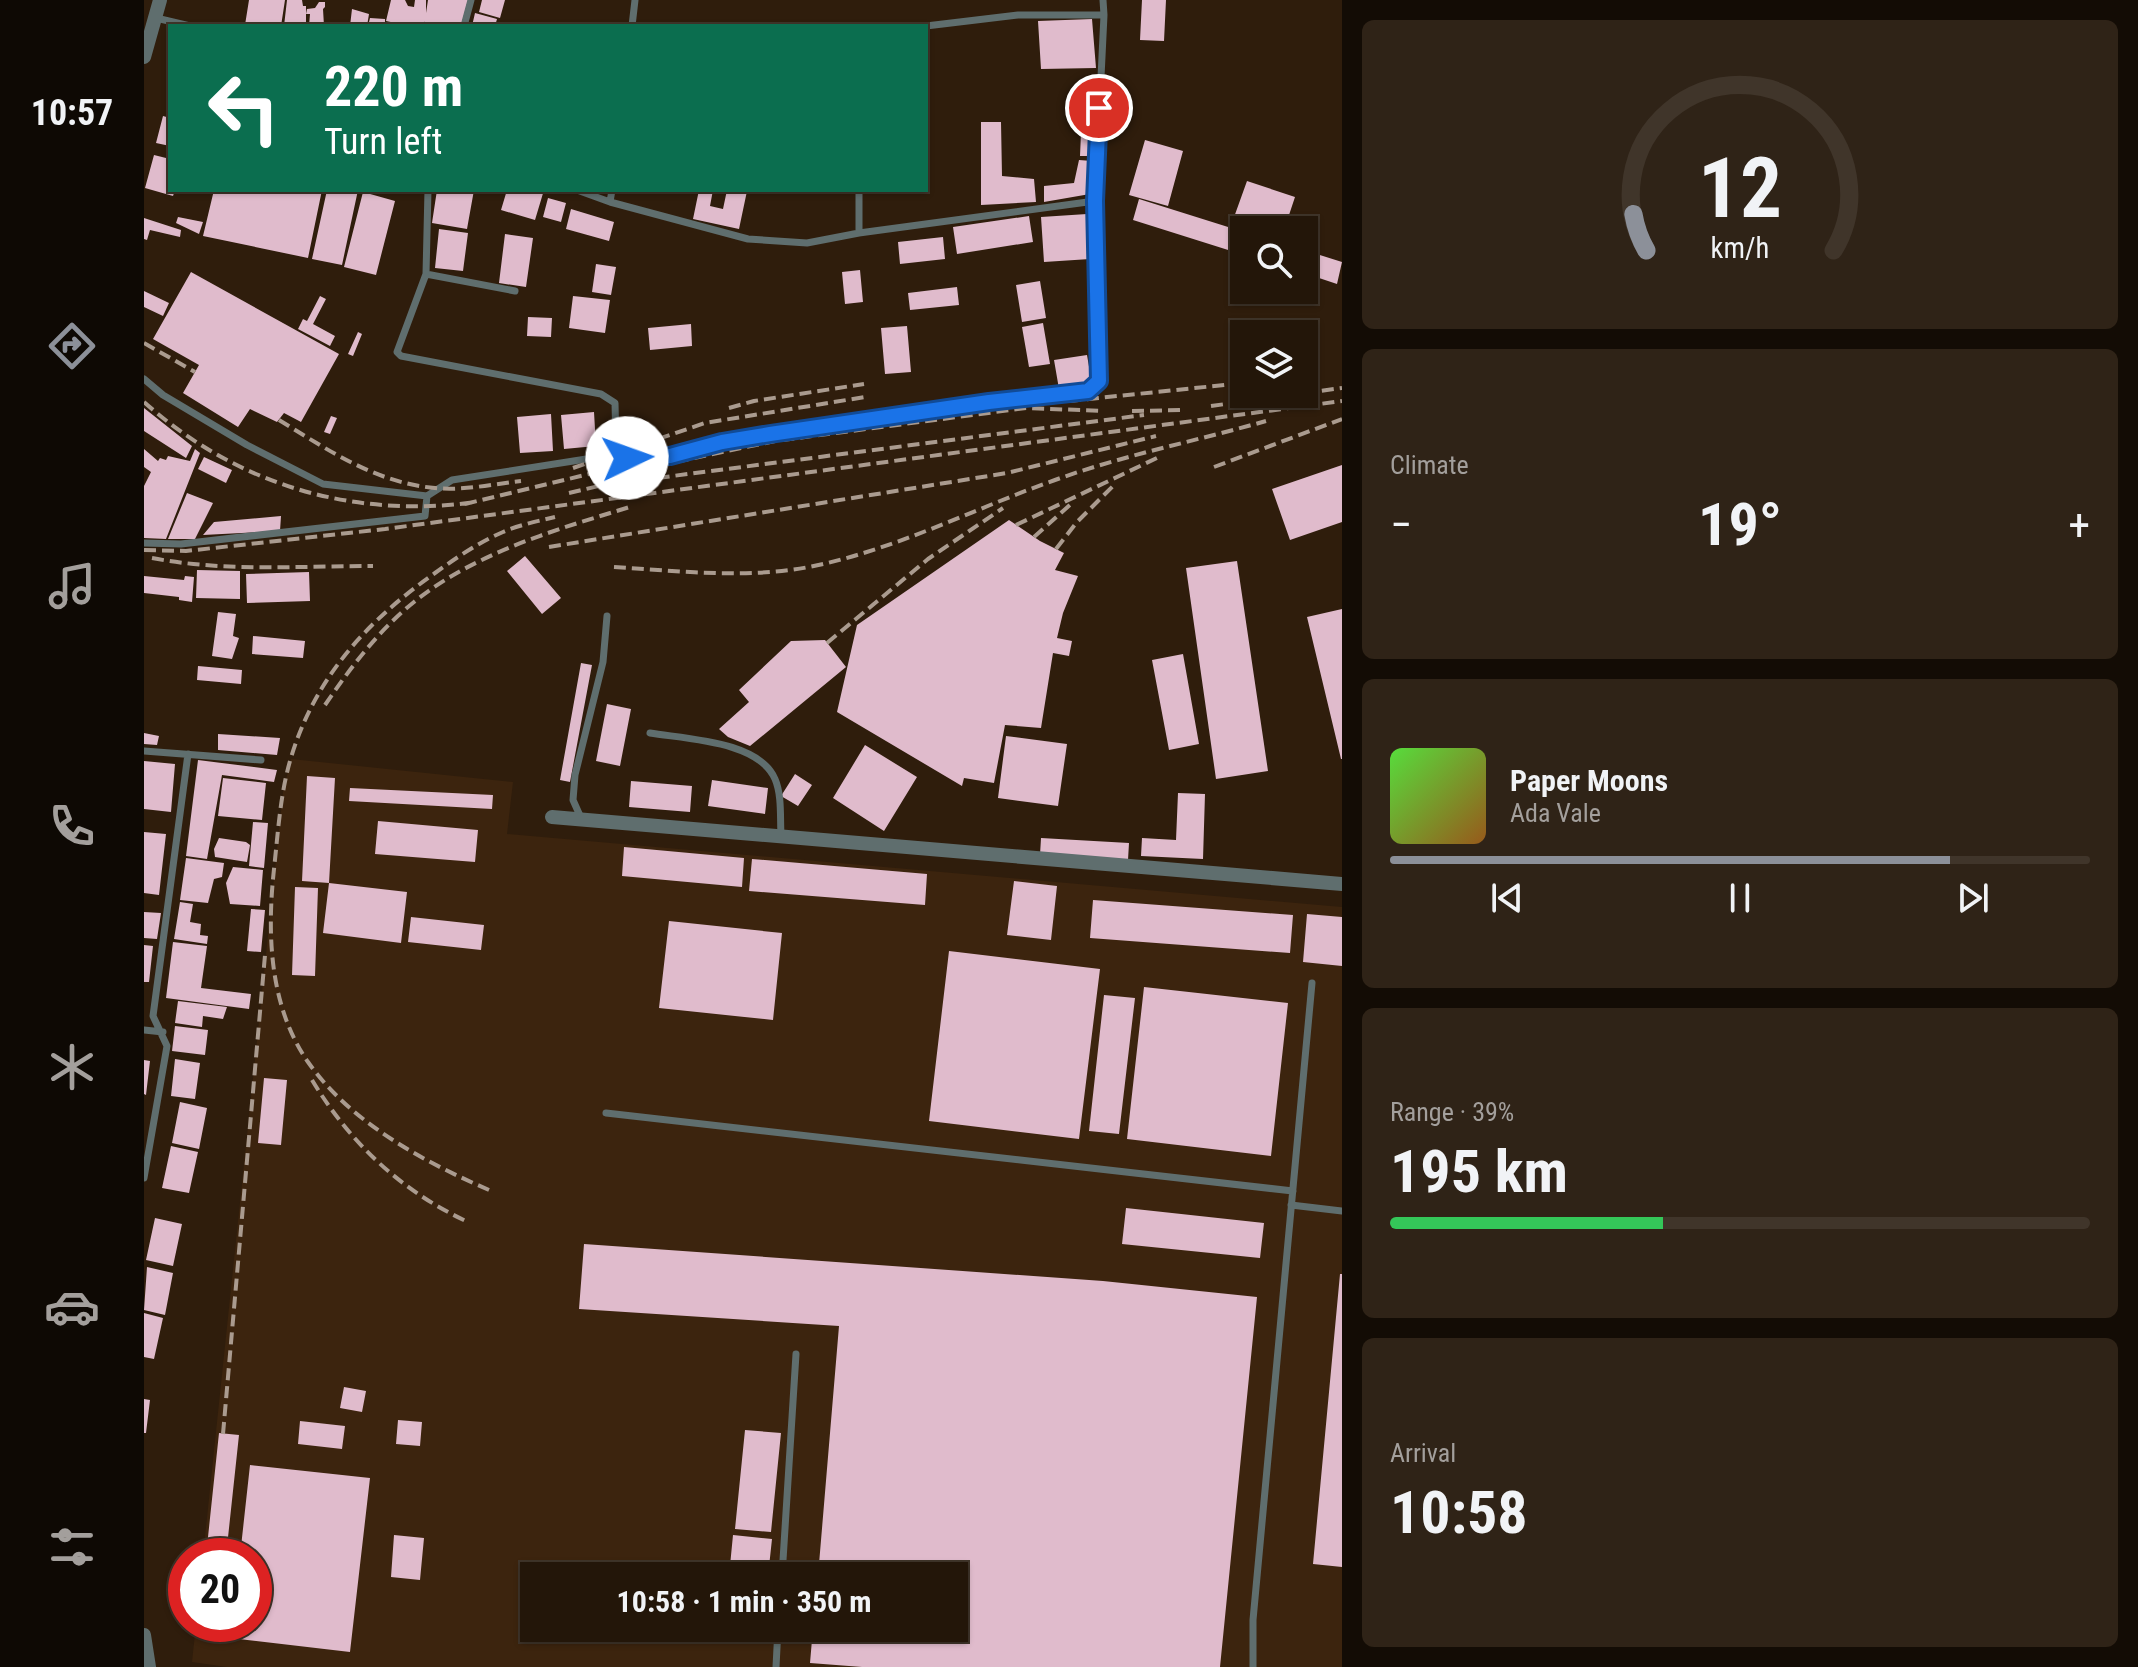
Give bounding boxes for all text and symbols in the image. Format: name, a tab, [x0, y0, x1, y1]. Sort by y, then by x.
text: 220 m	[324, 54, 463, 120]
icon: left	[192, 56, 296, 160]
pin	[1065, 74, 1133, 142]
icon: arrive	[1077, 86, 1121, 130]
text: 10:57	[31, 92, 113, 134]
text: Turn left	[324, 121, 442, 163]
text: 12	[1698, 139, 1782, 236]
map controls	[1230, 216, 1318, 408]
button: search	[1230, 216, 1318, 304]
text: km/h	[1711, 231, 1769, 265]
icon: directions	[44, 318, 100, 374]
button: layers	[1230, 320, 1318, 408]
position arrow	[585, 416, 669, 500]
text: Climate	[1390, 450, 1469, 480]
text: 19°	[1698, 489, 1782, 560]
text: −	[1390, 499, 1412, 551]
text: +	[2068, 499, 2090, 551]
icon: music	[44, 558, 100, 614]
text: Paper Moons	[1510, 763, 1668, 798]
icon: phone	[44, 798, 100, 854]
text: Ada Vale	[1510, 798, 1601, 828]
icon: previous	[1485, 876, 1529, 920]
icon: pause	[1718, 876, 1762, 920]
icon: next	[1951, 876, 1995, 920]
icon: climate	[44, 1039, 100, 1095]
text: Range · 39%	[1390, 1097, 1514, 1127]
text: 195 km	[1390, 1136, 1568, 1207]
icon: car	[44, 1279, 100, 1335]
text: Arrival	[1390, 1438, 1456, 1468]
text: 10:58	[1390, 1477, 1528, 1548]
icon: filters	[44, 1519, 100, 1575]
speed limit sign: 20	[168, 1538, 272, 1642]
text: 10:58 · 1 min · 350 m	[617, 1584, 871, 1619]

